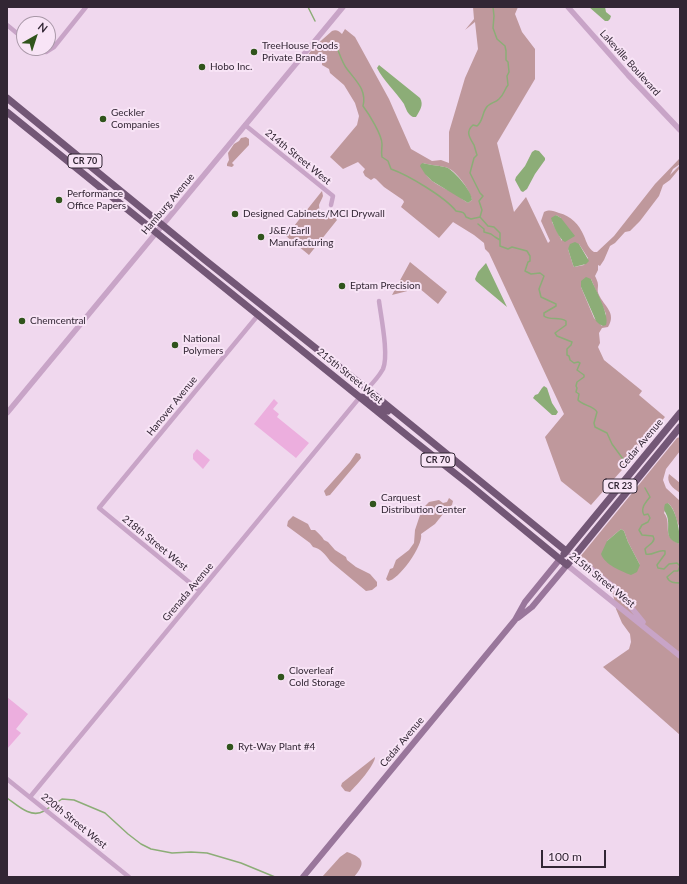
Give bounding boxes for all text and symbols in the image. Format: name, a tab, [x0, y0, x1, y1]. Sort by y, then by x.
north arrow	[16, 16, 56, 56]
text: N	[36, 19, 51, 35]
street label: Lakeville Boulevard	[597, 28, 663, 98]
place label: TreeHouse Foods Private Brands	[262, 40, 338, 64]
marker: TreeHouse Foods Private Brands	[249, 47, 259, 57]
place label: Hobo Inc.	[210, 61, 252, 73]
marker: Hobo Inc.	[197, 62, 207, 72]
place label: Geckler Companies	[111, 107, 160, 130]
marker: Geckler Companies	[98, 114, 108, 124]
street label: 214th Street West	[263, 127, 333, 187]
road number: CR 70	[68, 154, 102, 168]
street label: Hamburg Avenue	[139, 171, 197, 237]
place label: Performance Office Papers	[67, 188, 126, 212]
marker: Performance Office Papers	[54, 195, 64, 205]
place label: Designed Cabinets/MCI Drywall	[243, 208, 385, 220]
marker: Designed Cabinets/MCI Drywall	[230, 209, 240, 219]
place label: J&E/Earll Manufacturing	[269, 225, 333, 248]
marker: J&E/Earll Manufacturing	[256, 232, 266, 242]
place label: Eptam Precision	[350, 280, 420, 292]
marker: Eptam Precision	[337, 281, 347, 291]
place label: Chemcentral	[30, 315, 86, 327]
marker: Chemcentral	[17, 316, 27, 326]
place label: National Polymers	[183, 333, 223, 356]
marker: National Polymers	[170, 340, 180, 350]
street label: 215th Street West	[315, 346, 385, 406]
street label: Hanover Avenue	[144, 374, 200, 438]
street label: Cedar Avenue	[617, 416, 665, 472]
road number: CR 70	[421, 453, 455, 467]
road number: CR 23	[603, 479, 637, 493]
place label: Carquest Distribution Center	[381, 492, 466, 516]
marker: Carquest Distribution Center	[368, 499, 378, 509]
street label: 218th Street West	[120, 513, 190, 573]
street label: 215th Street West	[567, 550, 637, 610]
street label: Grenada Avenue	[160, 560, 216, 624]
place label: Cloverleaf Cold Storage	[289, 665, 345, 688]
marker: Cloverleaf Cold Storage	[276, 672, 286, 682]
street label: Cedar Avenue	[378, 714, 426, 770]
place label: Ryt-Way Plant #4	[238, 741, 315, 753]
marker: Ryt-Way Plant #4	[225, 742, 235, 752]
street label: 220th Street West	[39, 791, 109, 851]
scale bar	[543, 842, 608, 868]
text: 100 m	[548, 849, 582, 864]

